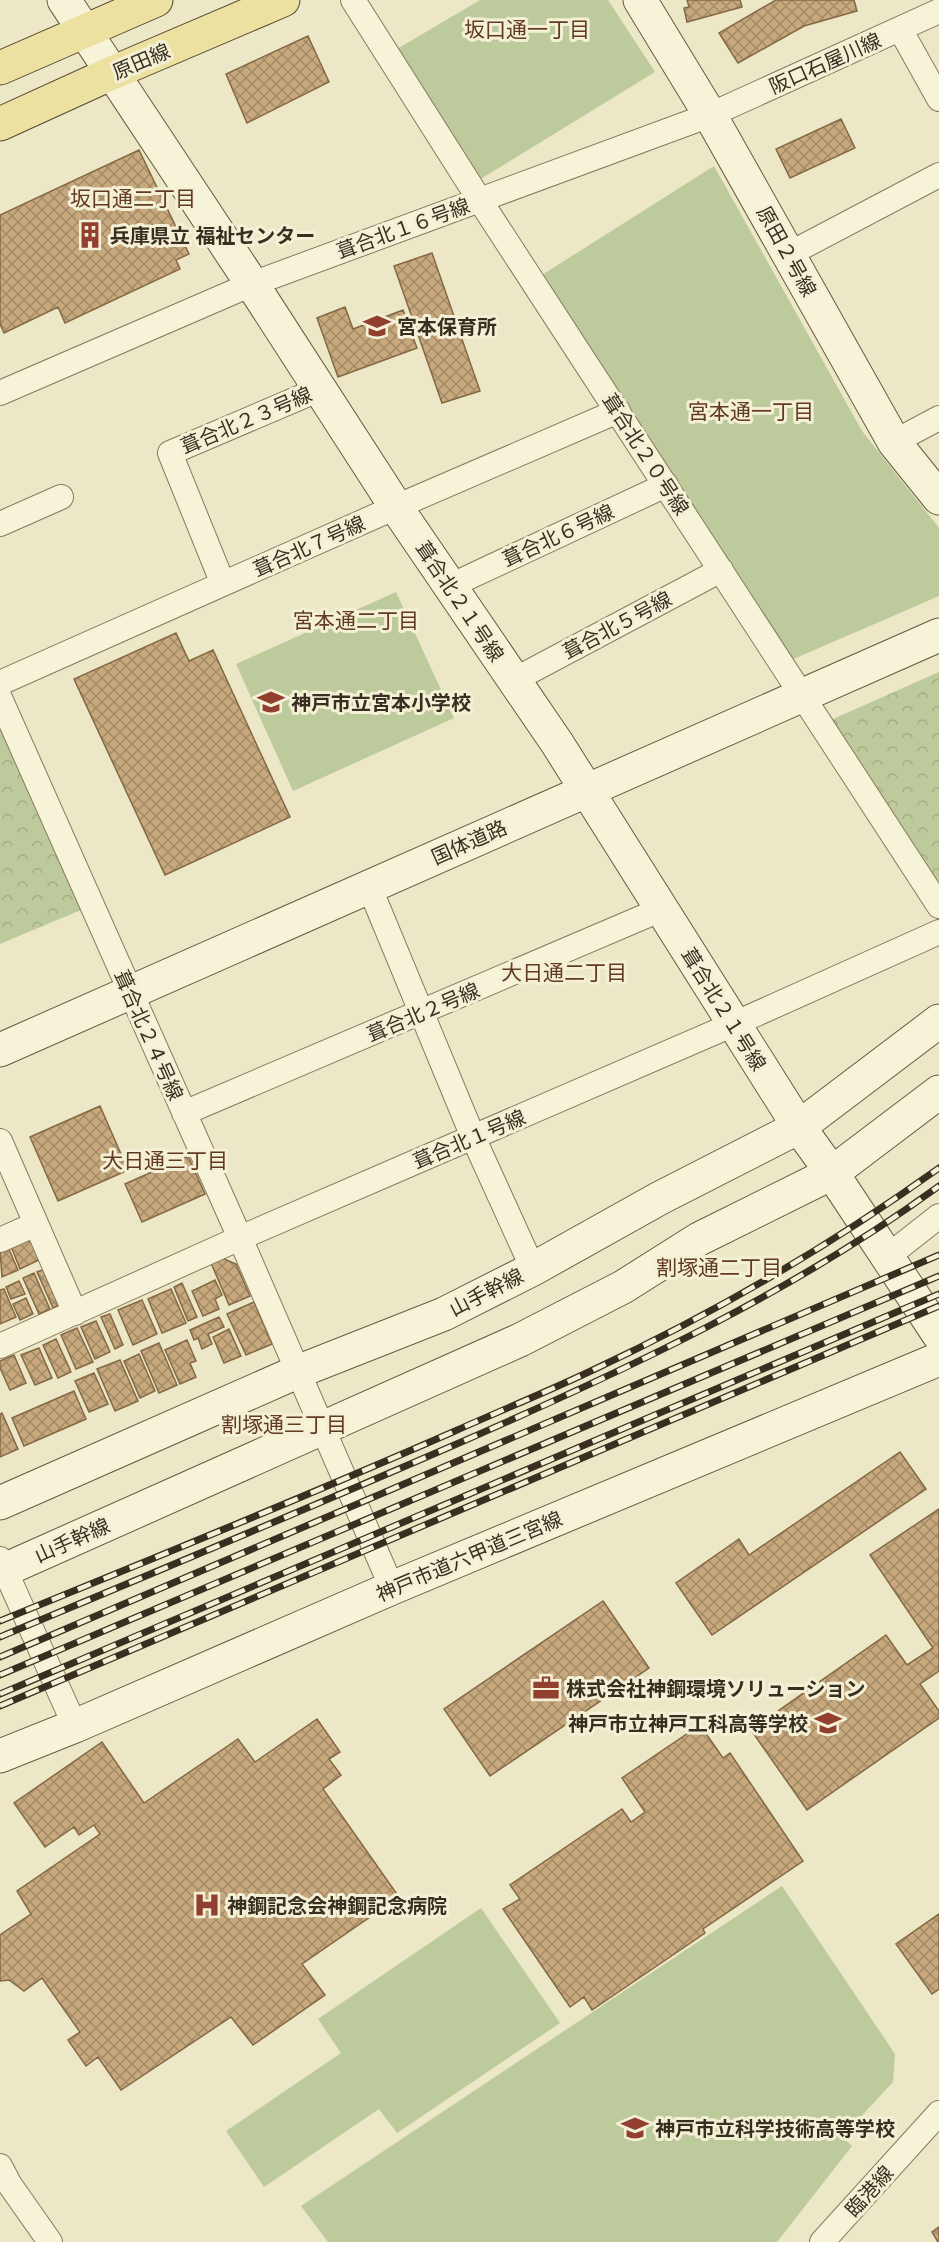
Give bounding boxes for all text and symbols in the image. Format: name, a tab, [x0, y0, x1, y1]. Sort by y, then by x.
district label: 坂口通一丁目	[464, 16, 590, 43]
street label: 阪口石屋川線	[765, 27, 885, 99]
street label: 原田線	[109, 38, 173, 84]
district label: 坂口通二丁目	[70, 185, 196, 212]
street label: 葺合北１６号線	[333, 192, 473, 264]
street label: 原田２号線	[752, 201, 822, 301]
building icon: 兵庫県立 福祉センター	[75, 220, 105, 250]
place label: 兵庫県立 福祉センター	[110, 223, 315, 248]
school or university icon: 宮本保育所	[362, 311, 392, 341]
place label: 宮本保育所	[397, 314, 497, 339]
street label: 葺合北２３号線	[177, 381, 315, 459]
street label: 葺合北２０号線	[597, 388, 695, 520]
district label: 宮本通一丁目	[688, 398, 814, 425]
street label: 葺合北６号線	[498, 498, 618, 572]
street label: 葺合北７号線	[249, 510, 369, 582]
street label: 葺合北２１号線	[410, 536, 510, 666]
street label: 葺合北５号線	[558, 586, 676, 664]
district label: 宮本通二丁目	[293, 607, 419, 634]
school or university icon: 神戸市立宮本小学校	[256, 687, 286, 717]
place label: 神戸市立宮本小学校	[291, 690, 471, 715]
street label: 国体道路	[427, 814, 511, 870]
street label: 葺合北２１号線	[676, 943, 772, 1075]
district label: 大日通二丁目	[501, 959, 627, 986]
street label: 葺合北２４号線	[109, 966, 189, 1104]
street label: 葺合北２号線	[363, 977, 483, 1047]
street label: 葺合北１号線	[409, 1104, 529, 1174]
district label: 大日通三丁目	[102, 1147, 228, 1174]
district label: 割塚通二丁目	[656, 1254, 782, 1281]
street label: 山手幹線	[445, 1263, 527, 1321]
district label: 割塚通三丁目	[221, 1411, 347, 1438]
street label: 神戸市道六甲道三宮線	[372, 1505, 566, 1607]
street label: 山手幹線	[30, 1512, 114, 1568]
office icon: 株式会社神鋼環境ソリューション	[531, 1673, 561, 1703]
place label: 株式会社神鋼環境ソリューション	[566, 1676, 866, 1701]
school or university icon: 神戸市立神戸工科高等学校	[813, 1708, 843, 1738]
place label: 神戸市立神戸工科高等学校	[568, 1711, 808, 1736]
hospital icon: 神鋼記念会神鋼記念病院	[192, 1890, 222, 1920]
place label: 神鋼記念会神鋼記念病院	[227, 1893, 447, 1918]
school or university icon: 神戸市立科学技術高等学校	[620, 2113, 650, 2143]
place label: 神戸市立科学技術高等学校	[655, 2116, 895, 2141]
street label: 臨港線	[840, 2160, 898, 2222]

